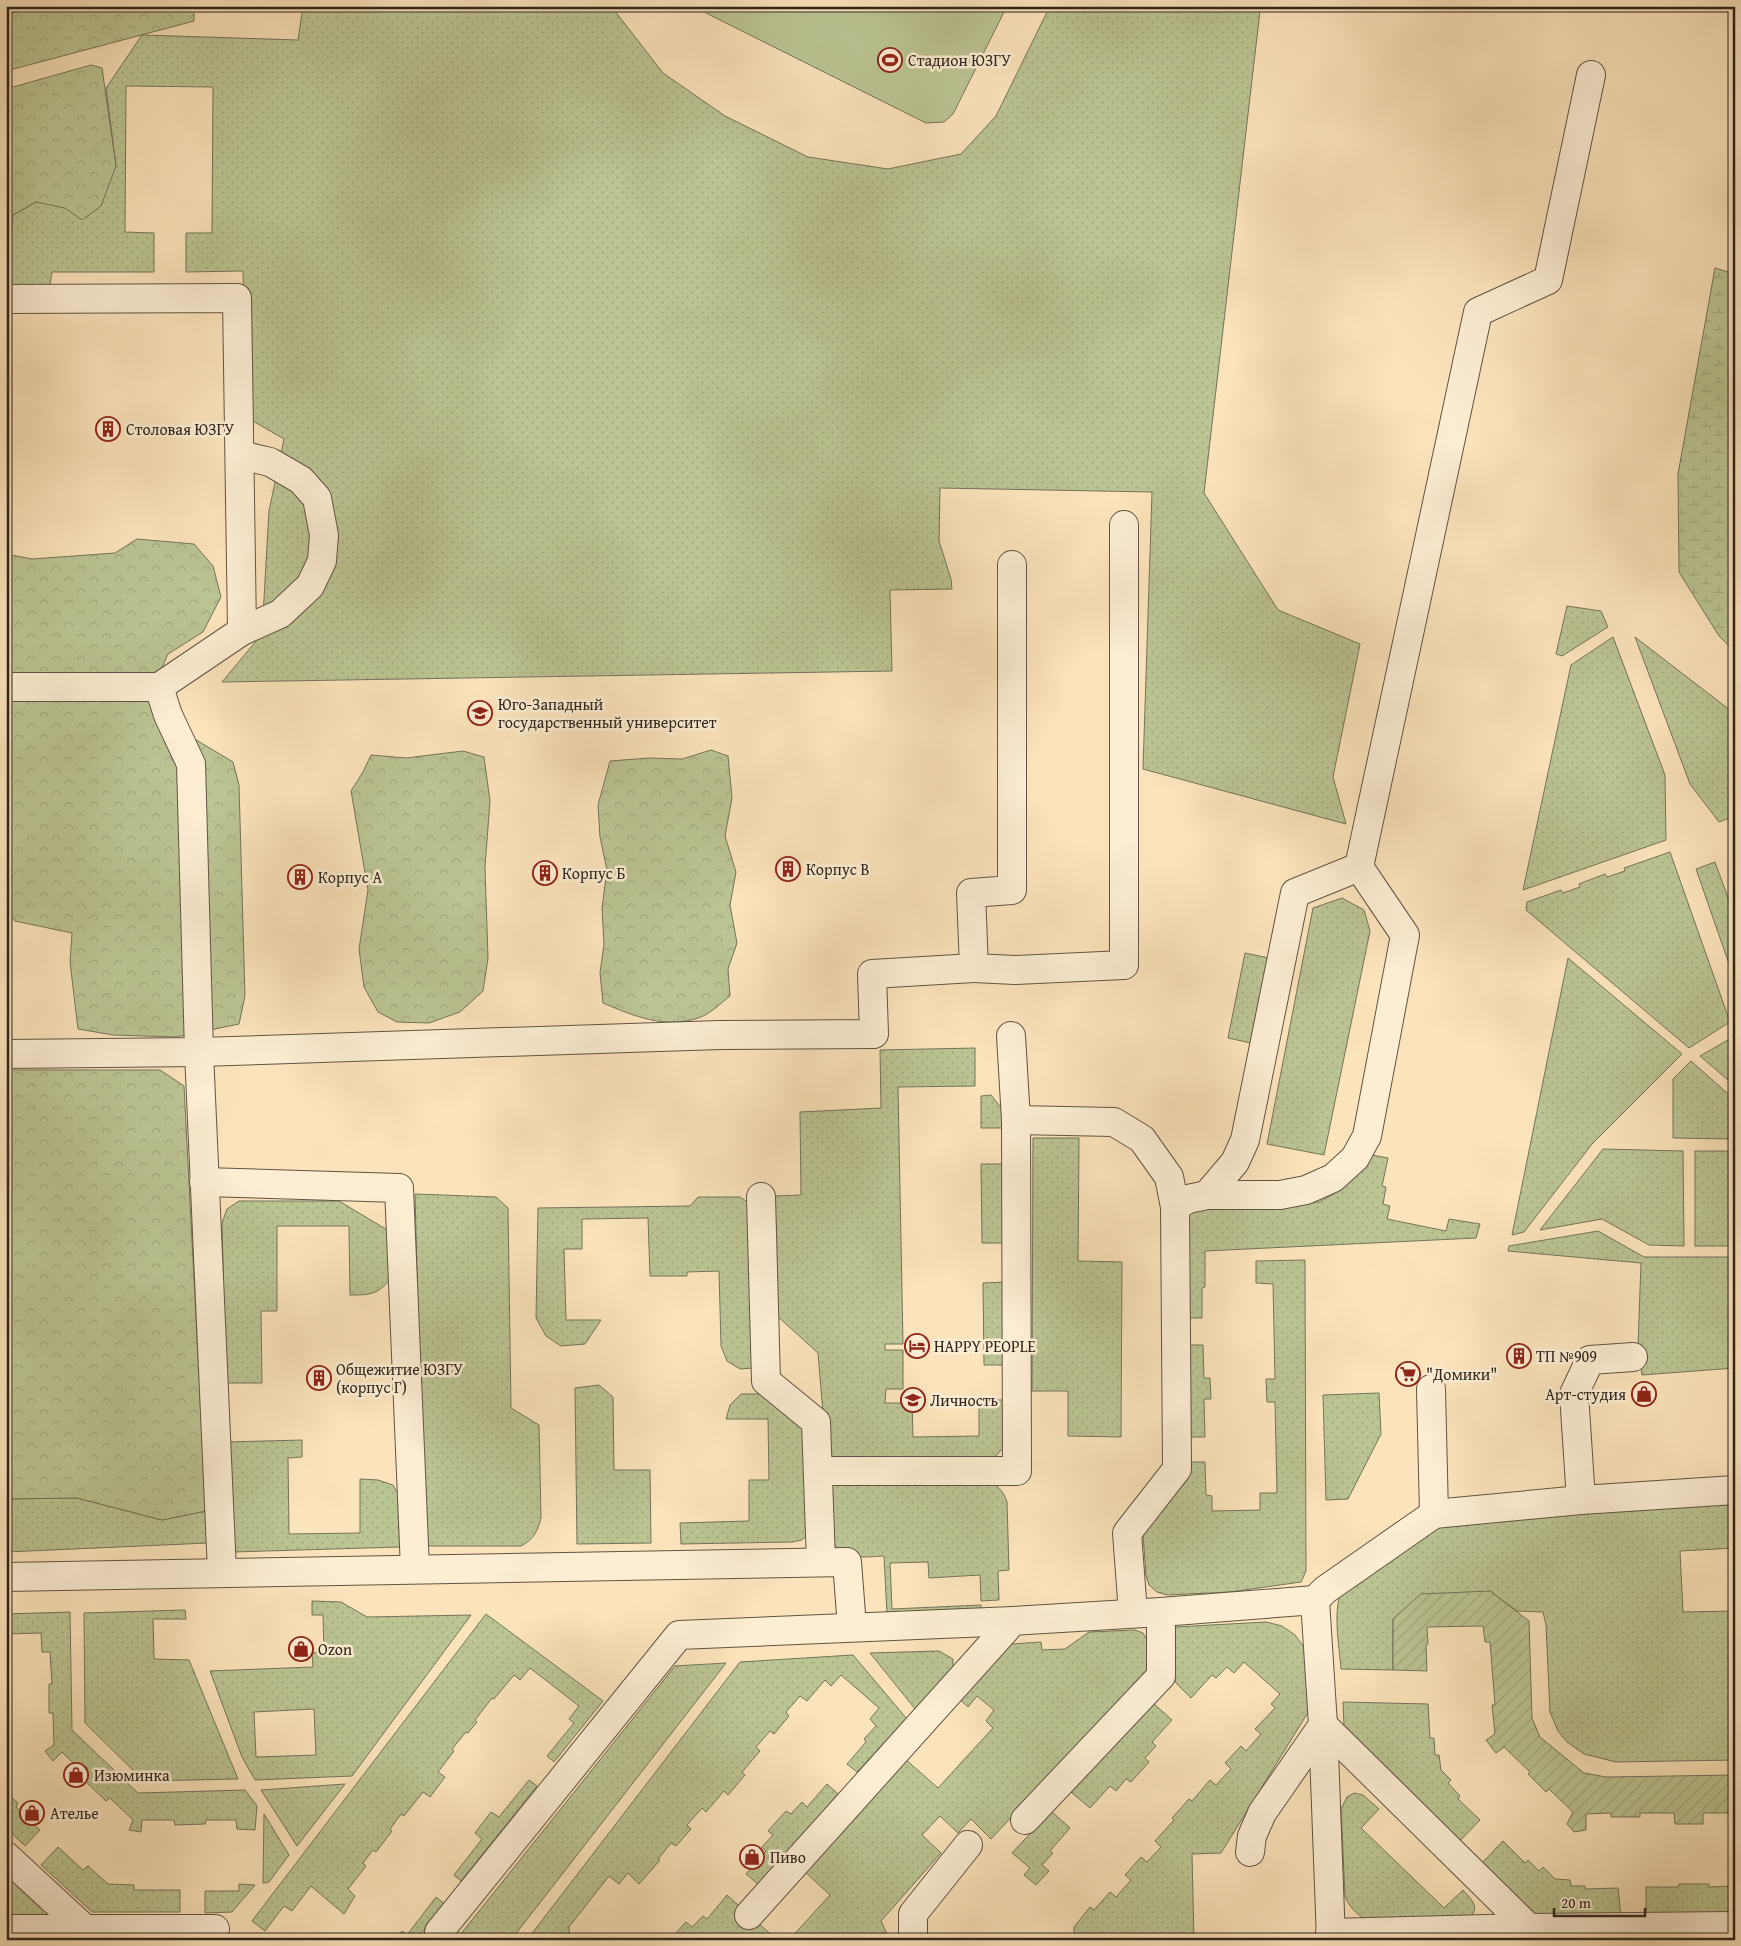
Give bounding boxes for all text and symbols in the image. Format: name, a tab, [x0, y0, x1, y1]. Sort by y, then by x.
sports icon: Стадион ЮЗГУ	[877, 47, 903, 73]
place label: Стадион ЮЗГУ	[908, 48, 1011, 72]
building icon: Столовая ЮЗГУ	[95, 416, 121, 442]
place label: Столовая ЮЗГУ	[126, 417, 234, 441]
place label: Юго-Западный государственный университет	[498, 692, 717, 734]
school or university icon: Юго-Западный государственный университет	[467, 700, 493, 726]
building icon: Корпус В	[775, 856, 801, 882]
place label: Корпус В	[806, 857, 869, 881]
building icon: Корпус Б	[532, 860, 558, 886]
place label: Корпус Б	[562, 861, 625, 885]
building icon: Корпус А	[287, 864, 313, 890]
place label: Корпус А	[318, 865, 382, 889]
hotel icon: HAPPY PEOPLE	[904, 1333, 930, 1359]
place label: HAPPY PEOPLE	[934, 1334, 1036, 1358]
building icon: ТП №909	[1506, 1343, 1532, 1369]
place label: ТП №909	[1536, 1344, 1597, 1368]
place label: Общежитие ЮЗГУ (корпус Г)	[336, 1357, 463, 1399]
supermarket icon: "Домики"	[1395, 1361, 1421, 1387]
place label: "Домики"	[1426, 1362, 1497, 1386]
building icon: Общежитие ЮЗГУ (корпус Г)	[306, 1365, 332, 1391]
shop icon: Арт-студия	[1631, 1381, 1657, 1407]
place label: Арт-студия	[1545, 1382, 1626, 1406]
school or university icon: Личность	[900, 1387, 926, 1413]
place label: Личность	[930, 1388, 999, 1412]
shop icon: Ozon	[288, 1636, 314, 1662]
place label: Ozon	[318, 1637, 352, 1661]
shop icon: Изюминка	[63, 1762, 89, 1788]
place label: Изюминка	[94, 1763, 170, 1787]
shop icon: Ателье	[19, 1800, 45, 1826]
place label: Ателье	[50, 1801, 99, 1825]
shop icon: Пиво	[739, 1844, 765, 1870]
place label: Пиво	[770, 1845, 806, 1869]
scale bar	[1554, 1886, 1645, 1918]
text: 20 m	[1561, 1892, 1592, 1913]

